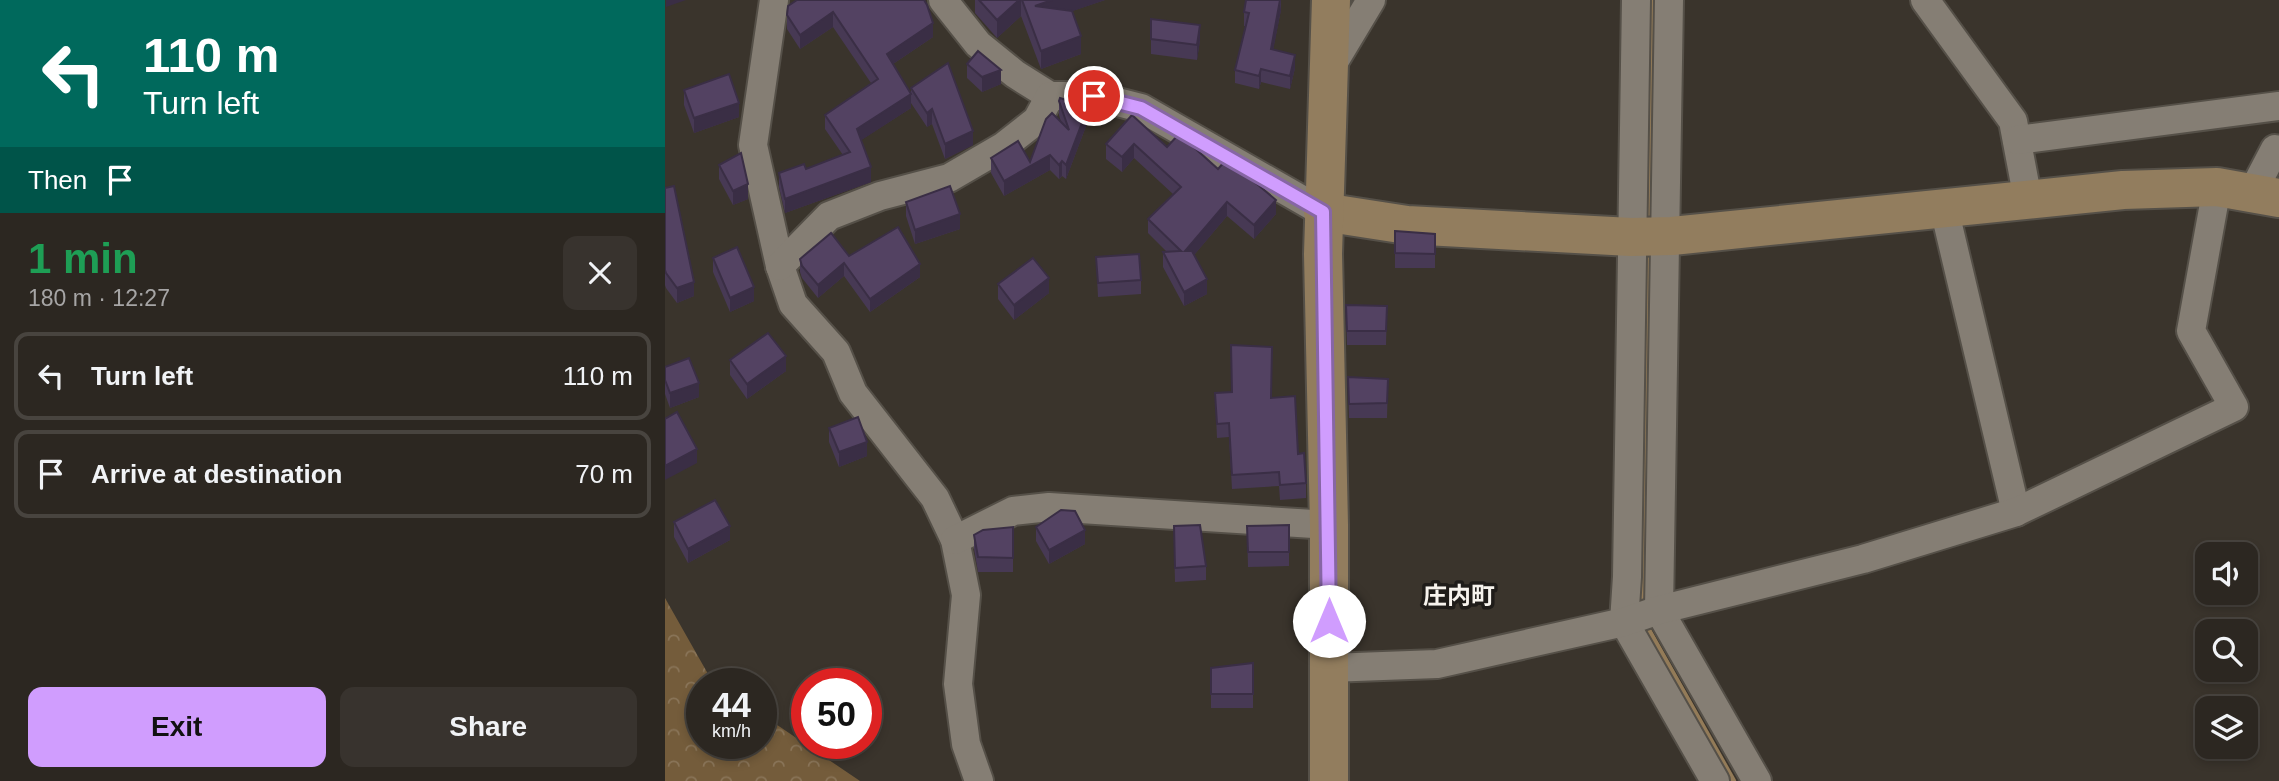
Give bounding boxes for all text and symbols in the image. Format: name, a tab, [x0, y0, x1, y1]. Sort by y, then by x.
icon: left	[28, 28, 119, 119]
text: 110 m	[143, 28, 279, 82]
pin	[1064, 66, 1124, 126]
icon: arrive	[1075, 77, 1113, 115]
text: Turn left	[143, 85, 259, 121]
icon: arrive	[101, 161, 139, 199]
text: Then	[28, 165, 87, 195]
text: 1 min	[28, 235, 138, 282]
button: close	[563, 236, 637, 310]
text: 180 m · 12:27	[28, 285, 170, 311]
icon: left	[32, 357, 70, 395]
text: Turn left	[91, 361, 193, 391]
text: 110 m	[563, 361, 633, 391]
icon: arrive	[32, 455, 70, 493]
text: Arrive at destination	[91, 459, 342, 489]
text: 70 m	[575, 459, 633, 489]
map controls	[2195, 542, 2258, 759]
button: sound	[2195, 542, 2258, 605]
district label: 庄内町	[1423, 582, 1495, 609]
position arrow	[1292, 584, 1366, 658]
button: search	[2195, 619, 2258, 682]
speed limit sign: 50	[791, 668, 882, 759]
text: 44	[712, 685, 751, 724]
button: Exit	[28, 687, 326, 767]
button: Share	[340, 687, 637, 767]
button: layers	[2195, 696, 2258, 759]
text: km/h	[712, 721, 751, 741]

